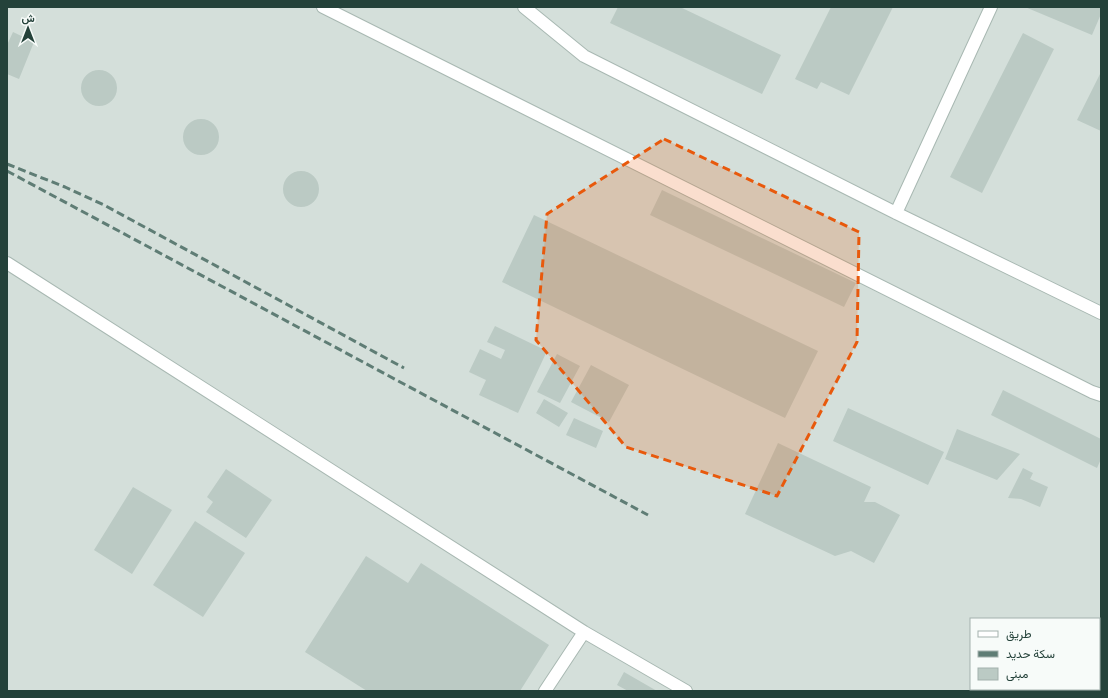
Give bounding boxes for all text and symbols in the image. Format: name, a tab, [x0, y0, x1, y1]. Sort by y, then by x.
north arrow	[8, 8, 48, 48]
text: ش	[21, 12, 35, 25]
legend	[970, 618, 1100, 690]
text: طريق	[1006, 627, 1032, 642]
text: سكة حديد	[1006, 647, 1055, 662]
text: مبنى	[1006, 667, 1028, 682]

